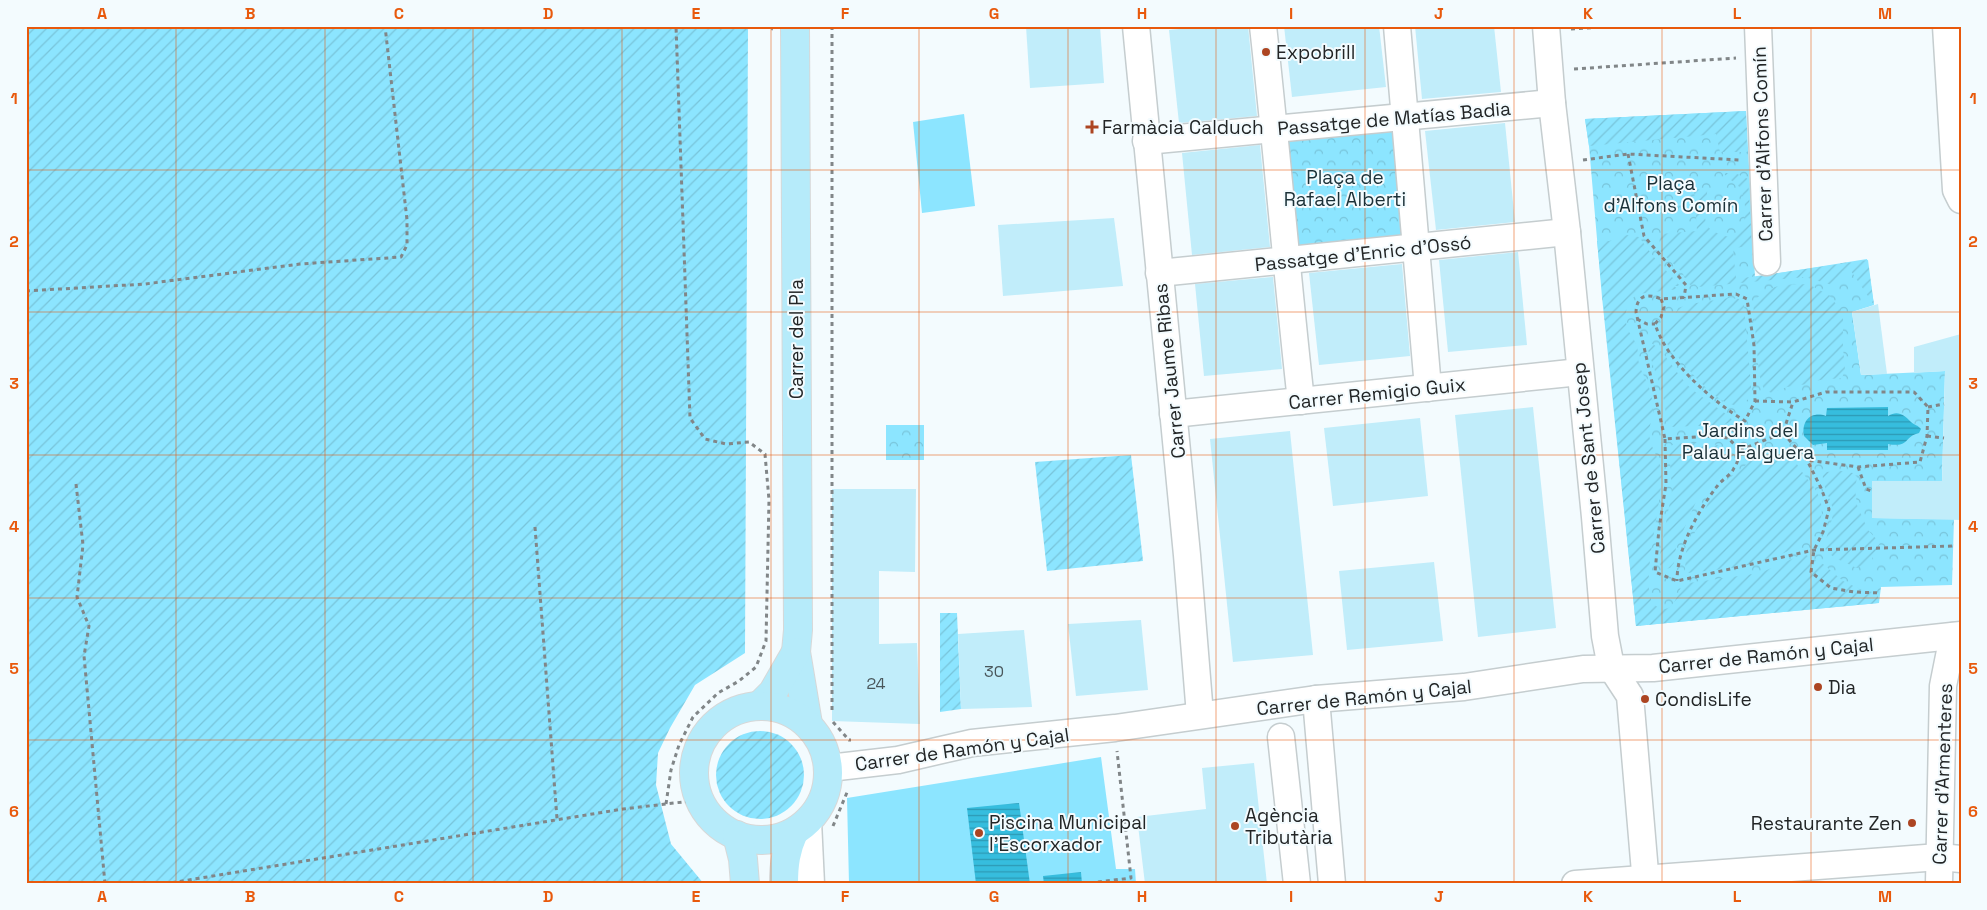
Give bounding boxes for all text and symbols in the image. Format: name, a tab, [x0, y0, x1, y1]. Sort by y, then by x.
text: A	[97, 3, 107, 24]
text: B	[245, 3, 255, 24]
text: C	[394, 3, 404, 24]
text: D	[543, 3, 553, 24]
text: E	[692, 3, 701, 24]
text: F	[841, 3, 850, 24]
text: G	[989, 3, 999, 24]
text: H	[1137, 3, 1147, 24]
text: I	[1289, 3, 1293, 24]
text: J	[1434, 3, 1444, 24]
text: K	[1583, 3, 1593, 24]
text: L	[1733, 3, 1742, 24]
text: M	[1878, 3, 1892, 24]
place label: Expobrill	[1276, 40, 1355, 65]
marker: Expobrill	[1260, 46, 1272, 58]
street label: Carrer d'Alfons Comín	[1747, 46, 1778, 242]
text: 1	[10, 88, 18, 109]
text: 1	[1969, 88, 1977, 109]
street label: Passatge de Matías Badia	[1276, 96, 1512, 141]
place label: Farmàcia Calduch	[1102, 115, 1264, 140]
marker: Farmàcia Calduch	[1086, 121, 1098, 133]
park label: Plaça de Rafael Alberti	[1284, 165, 1406, 212]
park label: Plaça d'Alfons Comín	[1604, 171, 1738, 218]
street label: Passatge d'Enric d'Ossó	[1253, 230, 1473, 277]
text: 2	[9, 231, 19, 252]
text: 2	[1968, 231, 1978, 252]
street label: Carrer del Pla	[784, 279, 809, 399]
street label: Carrer Jaume Ribas	[1148, 282, 1191, 460]
street label: Carrer de Sant Josep	[1566, 361, 1611, 555]
street label: Carrer Remigio Guix	[1287, 372, 1467, 415]
text: 3	[9, 373, 19, 394]
text: 3	[1968, 373, 1978, 394]
park label: Jardins del Palau Falguera	[1682, 418, 1814, 465]
text: 4	[9, 516, 19, 537]
text: 4	[1968, 516, 1978, 537]
street label: Carrer de Ramón y Cajal	[1657, 632, 1875, 679]
text: 5	[9, 658, 19, 679]
text: 5	[1968, 658, 1978, 679]
house number: 30	[984, 661, 1004, 682]
house number: 24	[866, 673, 886, 694]
street label: Carrer de Ramón y Cajal	[1255, 674, 1473, 721]
place label: Dia	[1828, 675, 1856, 700]
marker: Dia	[1812, 681, 1824, 693]
street label: Carrer d'Armenteres	[1927, 683, 1958, 865]
place label: CondisLife	[1655, 687, 1752, 712]
marker: CondisLife	[1639, 693, 1651, 705]
street label: Carrer de Ramón y Cajal	[853, 722, 1071, 777]
text: 6	[9, 801, 19, 822]
text: 6	[1968, 801, 1978, 822]
place label: Agència Tributària	[1245, 803, 1333, 850]
place label: Piscina Municipal l'Escorxador	[989, 810, 1147, 857]
place label: Restaurante Zen	[1751, 811, 1902, 836]
marker: Restaurante Zen	[1906, 817, 1918, 829]
marker: Agència Tributària	[1229, 820, 1241, 832]
marker: Piscina Municipal l'Escorxador	[973, 827, 985, 839]
text: A	[97, 886, 107, 907]
text: B	[245, 886, 255, 907]
text: C	[394, 886, 404, 907]
text: D	[543, 886, 553, 907]
text: E	[692, 886, 701, 907]
text: F	[841, 886, 850, 907]
text: G	[989, 886, 999, 907]
text: H	[1137, 886, 1147, 907]
text: I	[1289, 886, 1293, 907]
text: J	[1434, 886, 1444, 907]
text: K	[1583, 886, 1593, 907]
text: L	[1733, 886, 1742, 907]
text: M	[1878, 886, 1892, 907]

